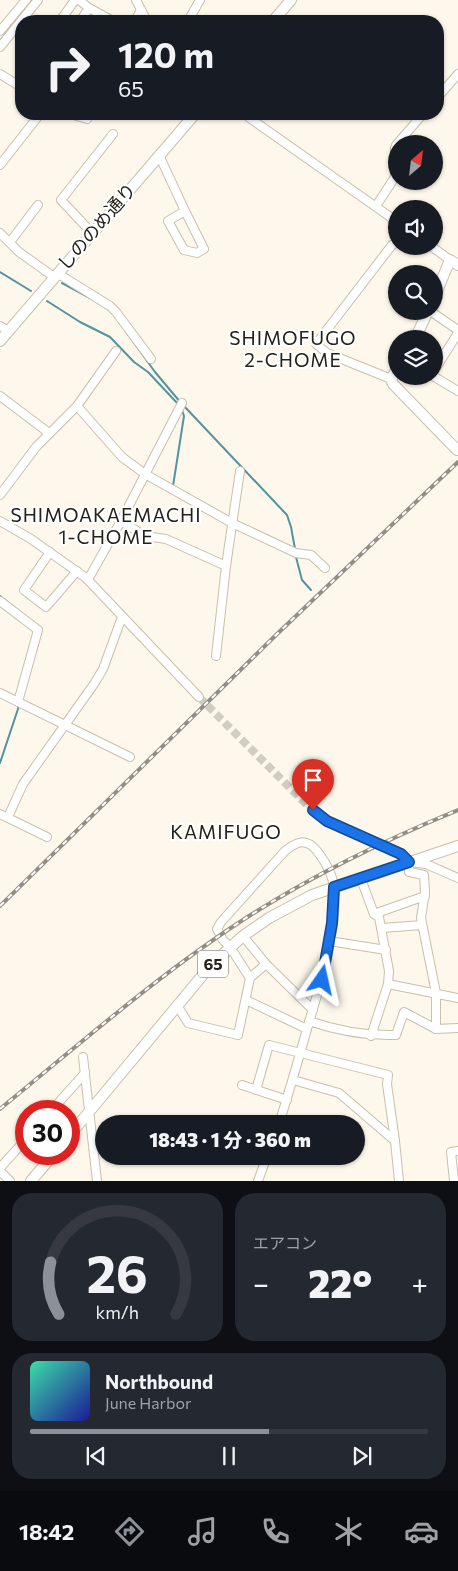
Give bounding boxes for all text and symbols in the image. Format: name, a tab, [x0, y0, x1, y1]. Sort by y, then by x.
text: 120 m	[118, 32, 214, 75]
icon: right	[35, 35, 100, 100]
text: 65	[118, 75, 144, 102]
north arrow	[388, 135, 442, 190]
map controls	[388, 135, 443, 385]
street label: しののめ通り	[53, 178, 140, 274]
button: sound	[388, 200, 443, 255]
button: search	[388, 265, 443, 320]
district label: SHIMOFUGO 2-CHOME	[229, 326, 357, 371]
button: layers	[388, 330, 443, 385]
district label: SHIMOAKAEMACHI 1-CHOME	[10, 503, 202, 548]
pin	[292, 759, 334, 810]
icon: arrive	[299, 766, 327, 794]
district label: KAMIFUGO	[170, 820, 282, 843]
road number: 65	[198, 951, 228, 978]
position arrow	[295, 953, 347, 1005]
speed limit sign: 30	[15, 1100, 80, 1165]
text: 18:43 · 1 分 · 360 m	[149, 1128, 311, 1151]
text: エアコン	[253, 1233, 317, 1252]
text: 26	[87, 1240, 148, 1304]
text: 22°	[308, 1259, 372, 1306]
text: −	[253, 1266, 269, 1300]
text: +	[412, 1266, 428, 1300]
text: km/h	[96, 1301, 139, 1323]
text: Northbound	[105, 1370, 213, 1393]
text: June Harbor	[105, 1393, 191, 1412]
icon: previous	[82, 1442, 110, 1470]
icon: pause	[215, 1442, 243, 1470]
icon: next	[348, 1442, 376, 1470]
icon: directions	[112, 1514, 147, 1549]
icon: music	[185, 1514, 220, 1549]
icon: phone	[258, 1514, 293, 1549]
icon: climate	[331, 1514, 366, 1549]
icon: car	[404, 1514, 439, 1549]
text: 18:42	[19, 1518, 74, 1545]

